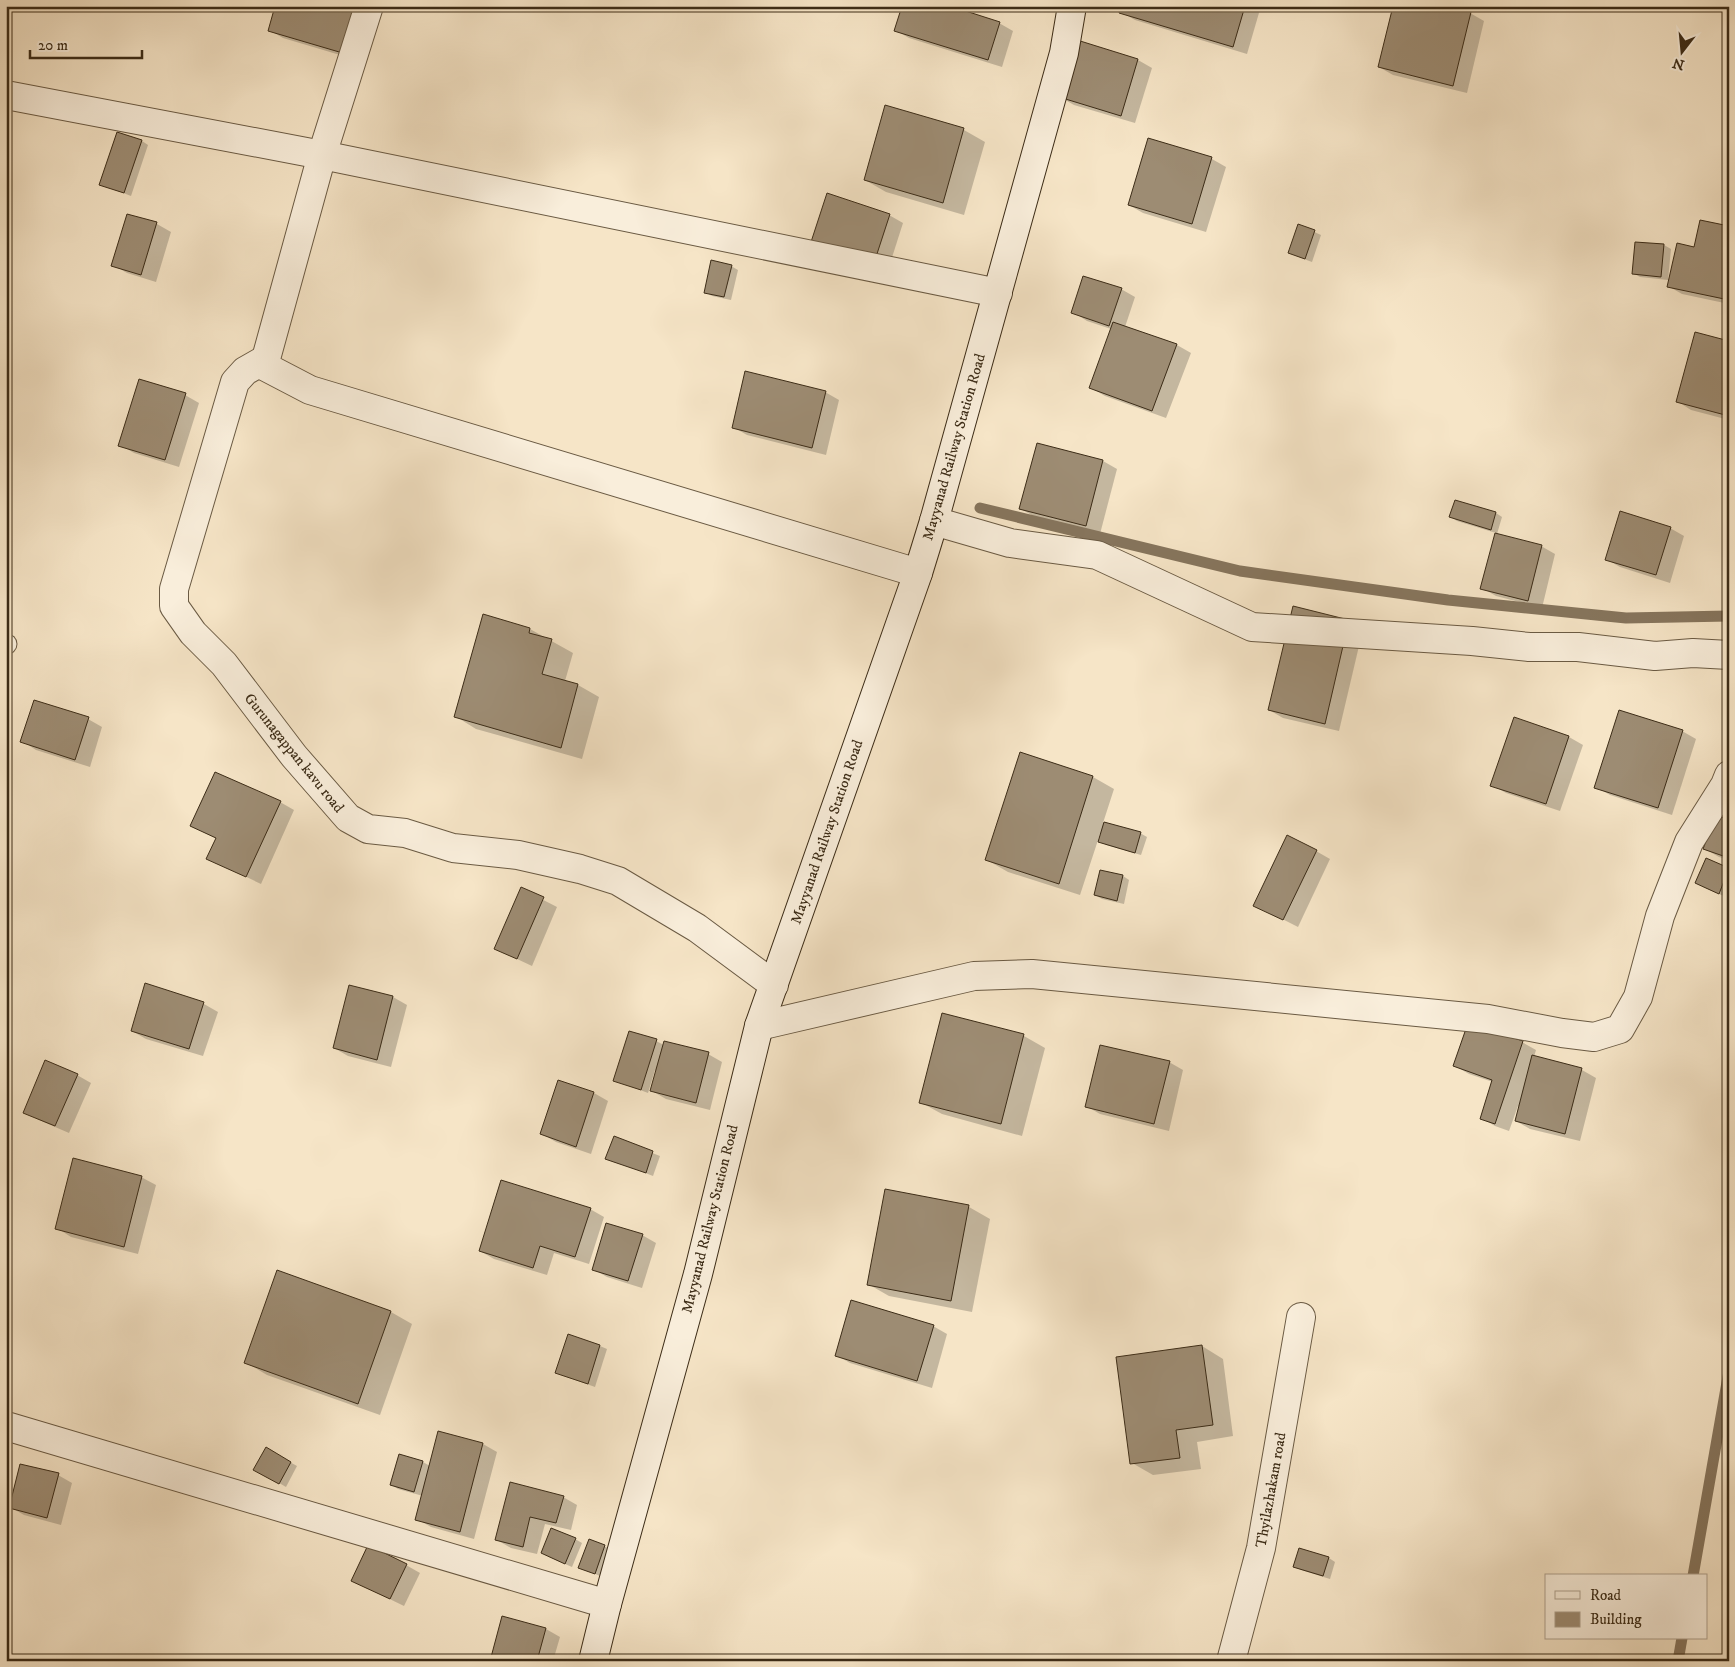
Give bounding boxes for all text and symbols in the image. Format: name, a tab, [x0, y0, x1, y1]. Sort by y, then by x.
scale bar	[30, 28, 142, 60]
north arrow	[1658, 28, 1708, 78]
text: 20 m	[38, 36, 68, 55]
text: N	[1670, 53, 1687, 74]
street label: Mayyanad Railway Station Road	[918, 351, 990, 543]
street label: Gurunagappan kavu road	[240, 689, 348, 817]
street label: Mayyanad Railway Station Road	[787, 737, 868, 927]
street label: Mayyanad Railway Station Road	[677, 1122, 743, 1315]
street label: Thyilazhakam road	[1252, 1430, 1291, 1549]
legend	[1545, 1574, 1708, 1640]
text: Road	[1590, 1586, 1622, 1605]
text: Building	[1590, 1610, 1642, 1629]

